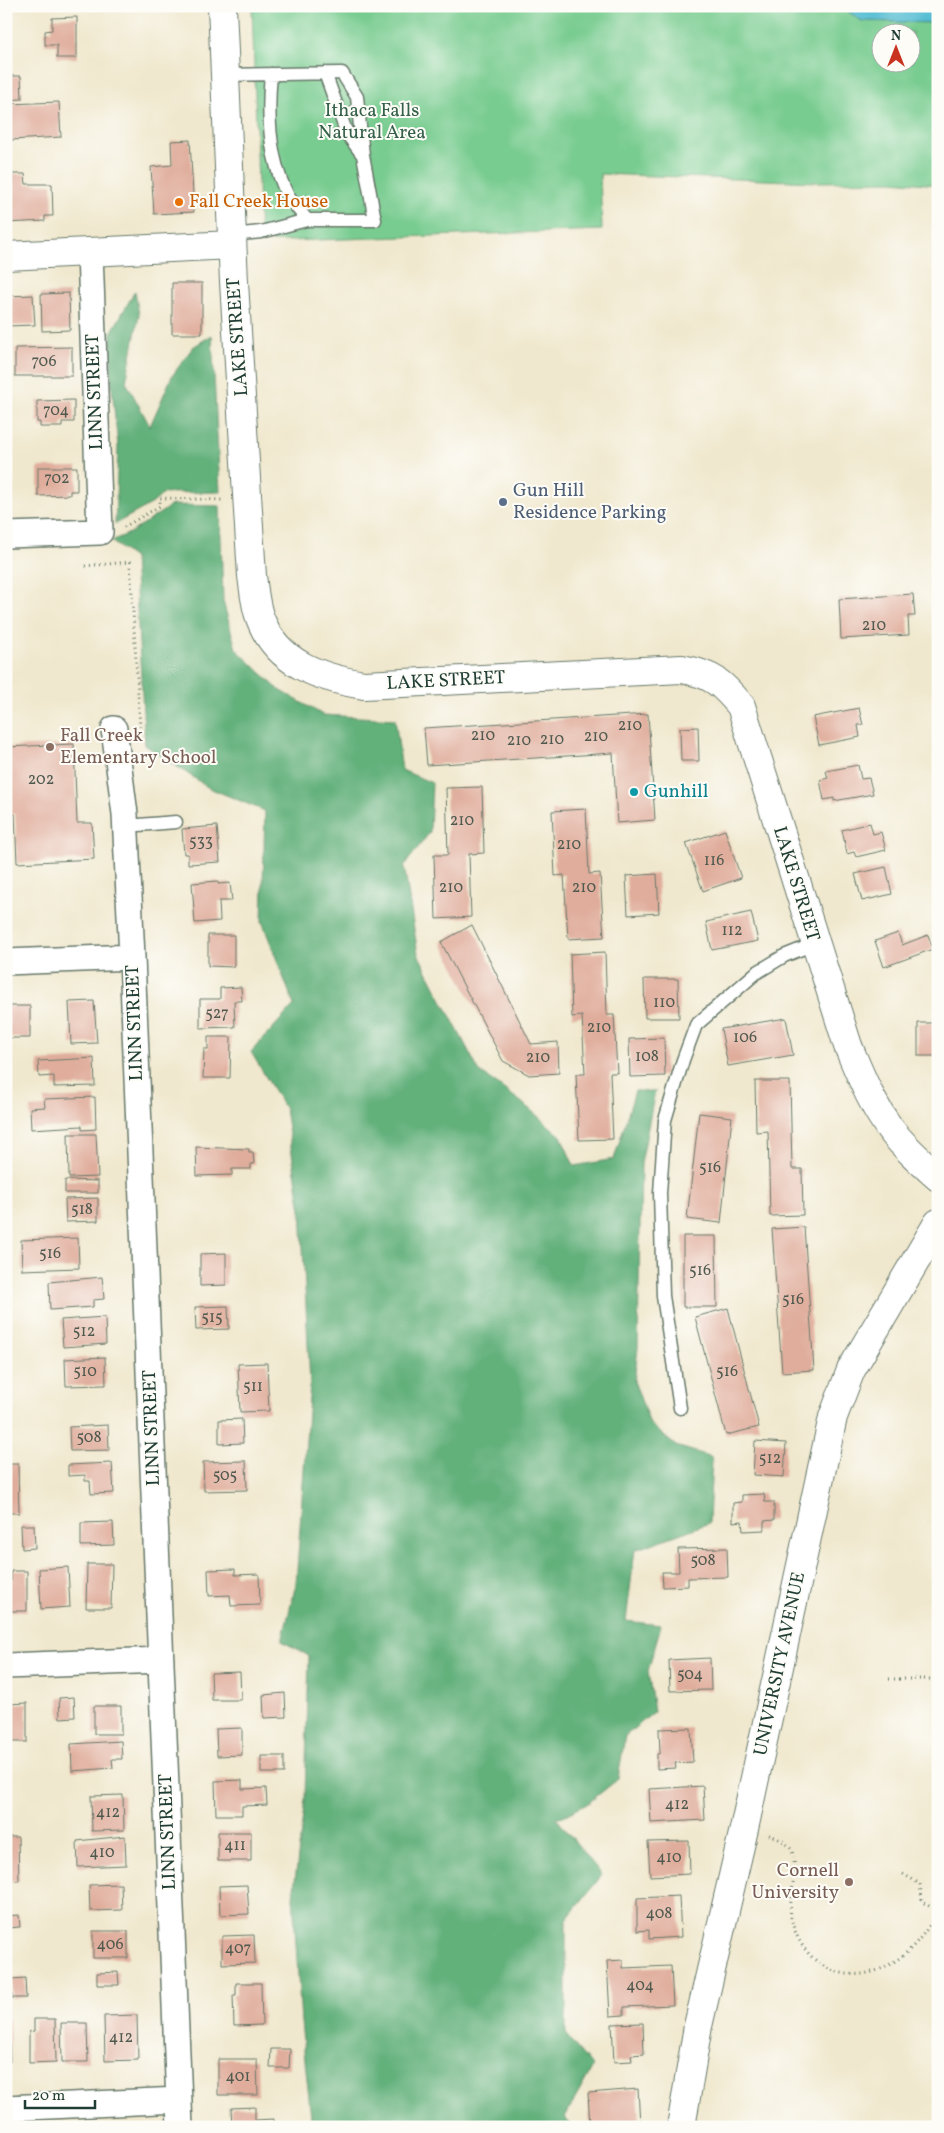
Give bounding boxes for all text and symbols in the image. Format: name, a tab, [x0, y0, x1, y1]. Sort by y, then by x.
north arrow	[872, 22, 922, 72]
text: N	[891, 27, 901, 46]
park label: Ithaca Falls Natural Area	[318, 98, 426, 146]
place label: Fall Creek House	[189, 189, 328, 215]
marker: Fall Creek House	[173, 196, 185, 208]
street label: LAKE STREET	[221, 277, 255, 397]
street label: LINN STREET	[80, 333, 110, 451]
house number: 706	[31, 351, 57, 373]
house number: 704	[43, 400, 69, 422]
house number: 702	[44, 468, 70, 490]
place label: Gun Hill Residence Parking	[513, 478, 666, 526]
marker: Gun Hill Residence Parking	[497, 496, 509, 508]
house number: 210	[862, 615, 886, 637]
street label: LAKE STREET	[386, 665, 506, 697]
house number: 210	[618, 715, 642, 737]
place label: Fall Creek Elementary School	[60, 723, 217, 771]
house number: 210	[471, 725, 495, 747]
house number: 210	[584, 726, 608, 748]
house number: 210	[540, 729, 564, 751]
house number: 210	[507, 730, 531, 752]
marker: Fall Creek Elementary School	[44, 741, 56, 753]
house number: 202	[28, 769, 54, 791]
place label: Gunhill	[644, 779, 709, 805]
marker: Gunhill	[628, 786, 640, 798]
house number: 210	[450, 810, 474, 832]
street label: LAKE STREET	[766, 823, 826, 945]
house number: 533	[189, 831, 213, 853]
house number: 210	[557, 834, 581, 856]
house number: 116	[704, 850, 724, 872]
house number: 210	[439, 877, 463, 899]
house number: 210	[572, 877, 596, 899]
house number: 112	[721, 920, 743, 942]
street label: LINN STREET	[120, 964, 150, 1082]
house number: 110	[653, 992, 675, 1014]
house number: 527	[205, 1003, 229, 1025]
house number: 210	[587, 1017, 611, 1039]
house number: 106	[733, 1027, 757, 1049]
house number: 108	[635, 1046, 659, 1068]
house number: 210	[526, 1047, 550, 1069]
house number: 516	[699, 1157, 721, 1179]
house number: 518	[71, 1199, 93, 1221]
house number: 516	[39, 1243, 61, 1265]
house number: 516	[689, 1260, 711, 1282]
house number: 516	[782, 1289, 804, 1311]
house number: 515	[201, 1307, 223, 1329]
house number: 512	[73, 1321, 95, 1343]
house number: 510	[73, 1361, 97, 1383]
house number: 516	[716, 1361, 738, 1383]
street label: LINN STREET	[137, 1369, 167, 1487]
house number: 511	[243, 1376, 263, 1398]
house number: 508	[76, 1427, 102, 1449]
house number: 512	[759, 1448, 781, 1470]
house number: 505	[213, 1465, 237, 1487]
house number: 508	[690, 1550, 716, 1572]
street label: UNIVERSITY AVENUE	[748, 1570, 812, 1758]
house number: 504	[677, 1664, 703, 1686]
street label: LINN STREET	[153, 1773, 183, 1891]
house number: 412	[665, 1794, 689, 1816]
house number: 412	[96, 1802, 120, 1824]
house number: 411	[224, 1835, 246, 1857]
house number: 410	[89, 1842, 115, 1864]
house number: 410	[656, 1847, 682, 1869]
place label: Cornell University	[752, 1858, 839, 1906]
marker: Cornell University	[843, 1876, 855, 1888]
house number: 408	[646, 1903, 672, 1925]
house number: 406	[96, 1934, 124, 1956]
house number: 407	[225, 1938, 252, 1960]
house number: 404	[626, 1975, 654, 1997]
house number: 412	[109, 2027, 133, 2049]
house number: 401	[225, 2066, 251, 2088]
scale bar	[25, 2078, 95, 2110]
text: 20 m	[32, 2086, 65, 2107]

